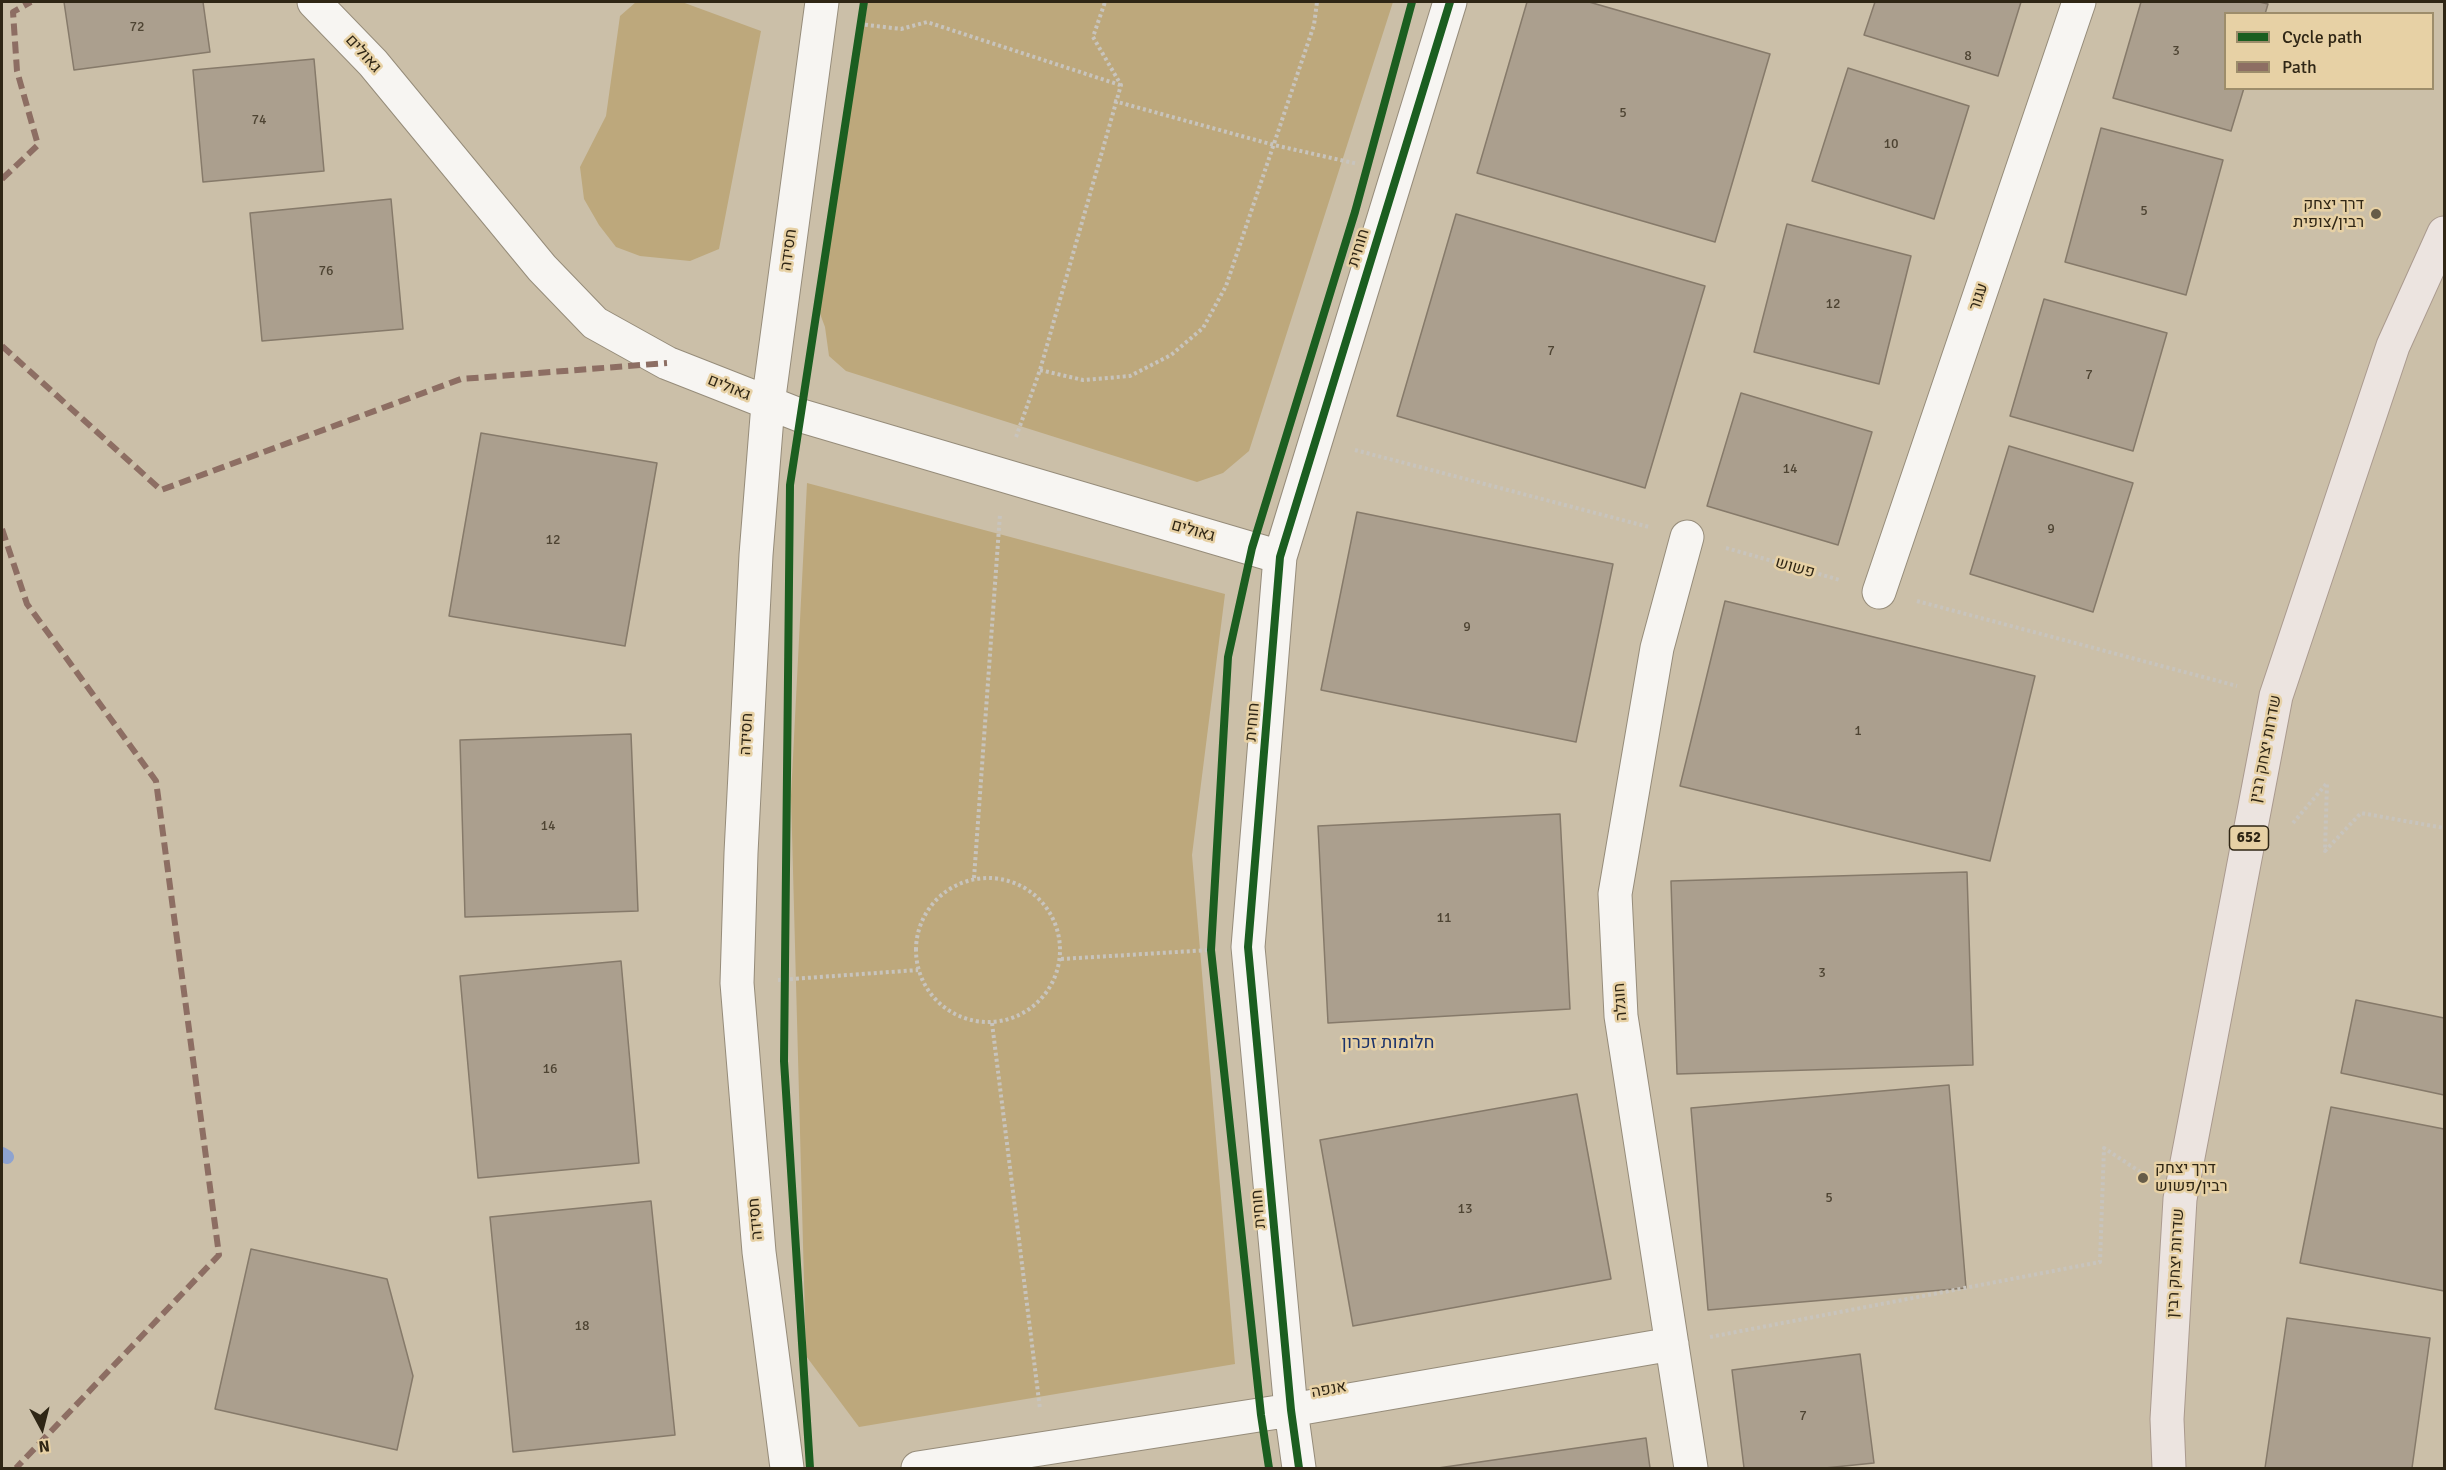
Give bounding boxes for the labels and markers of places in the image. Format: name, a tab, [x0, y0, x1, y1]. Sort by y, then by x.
place label: דרך יצחק רבין/צופית	[2293, 195, 2364, 233]
marker: דרך יצחק רבין/צופית	[2369, 207, 2383, 221]
place label: דרך יצחק רבין/פשוש	[2155, 1159, 2228, 1197]
marker: דרך יצחק רבין/פשוש	[2136, 1171, 2150, 1185]

